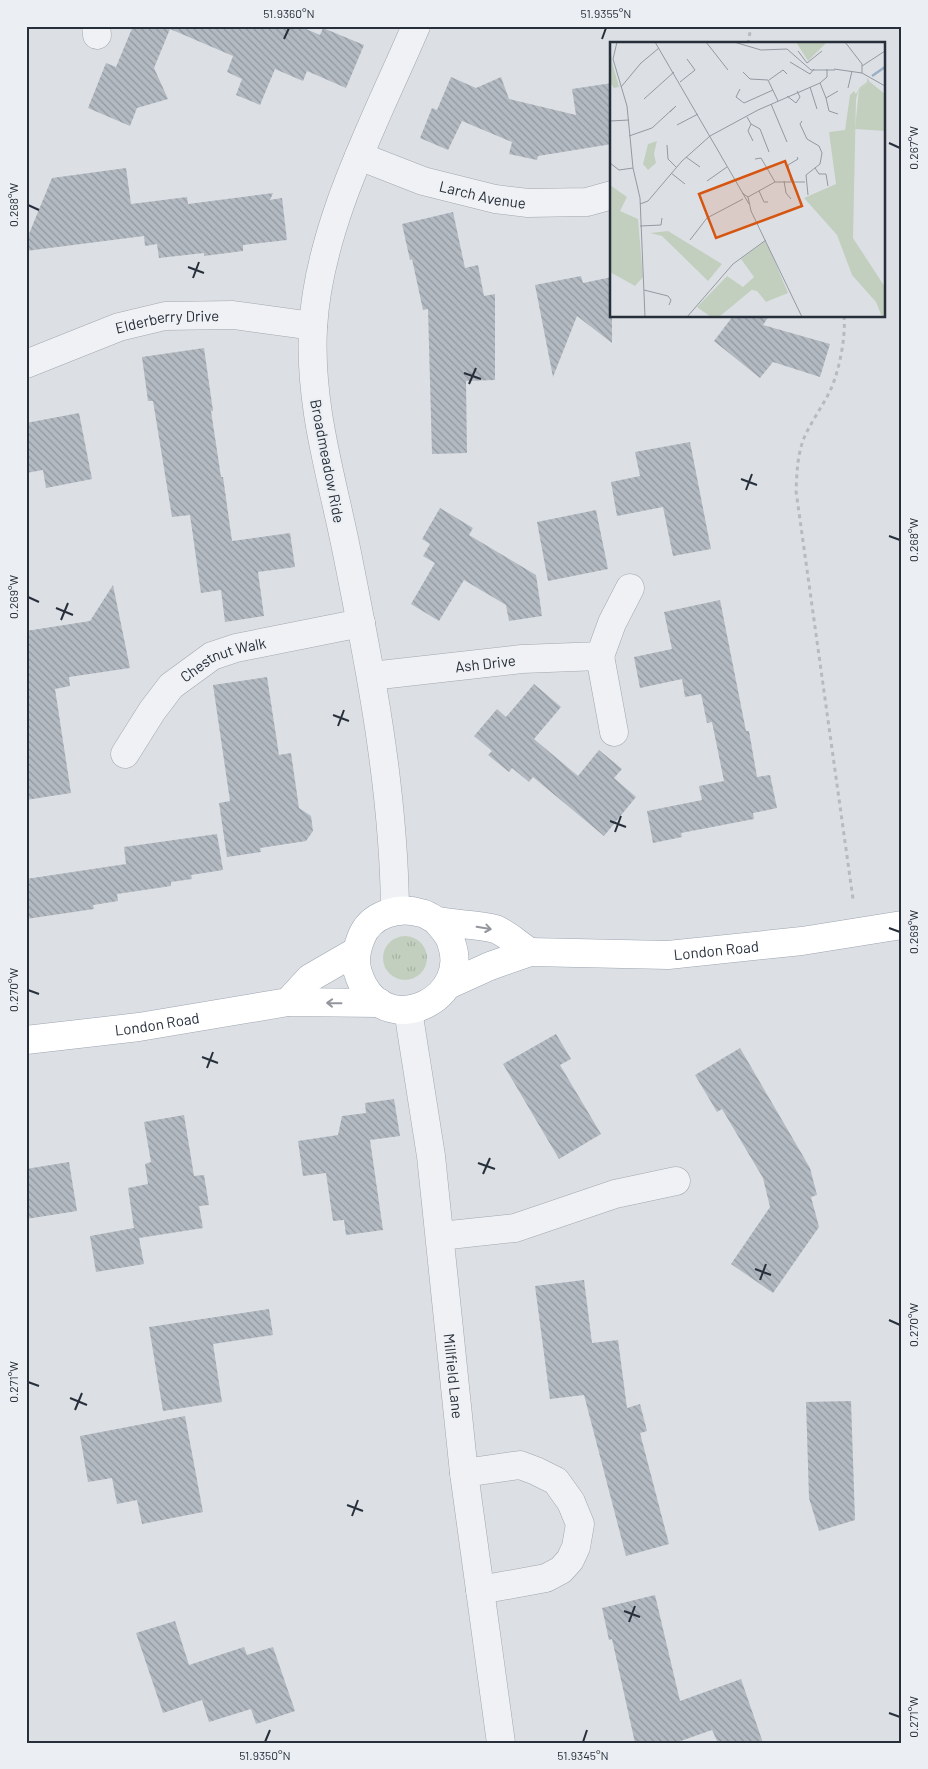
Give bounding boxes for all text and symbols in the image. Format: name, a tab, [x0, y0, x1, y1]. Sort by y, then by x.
text: 51.9360°N	[263, 6, 315, 20]
text: 51.9355°N	[581, 6, 631, 20]
inset map	[610, 42, 886, 318]
text: 0.267°W	[906, 126, 920, 170]
street label: Larch Avenue	[437, 176, 527, 212]
text: 0.268°W	[6, 182, 20, 227]
street label: Elderberry Drive	[113, 306, 219, 337]
street label: Broadmeadow Ride	[307, 398, 349, 524]
text: 0.268°W	[906, 517, 920, 562]
text: 0.269°W	[6, 574, 20, 619]
street label: Chestnut Walk	[176, 633, 268, 686]
street label: Ash Drive	[454, 651, 517, 675]
text: 0.269°W	[906, 909, 920, 954]
one-way arrow	[476, 923, 492, 933]
street label: London Road	[673, 937, 760, 963]
text: 0.270°W	[6, 967, 20, 1012]
one-way arrow	[326, 998, 342, 1008]
street label: London Road	[114, 1008, 201, 1039]
text: 0.270°W	[906, 1302, 920, 1347]
street label: Millfield Lane	[441, 1333, 467, 1419]
text: 0.271°W	[6, 1361, 20, 1403]
text: 0.271°W	[906, 1696, 920, 1738]
text: 51.9350°N	[239, 1748, 291, 1762]
text: 51.9345°N	[557, 1748, 609, 1762]

